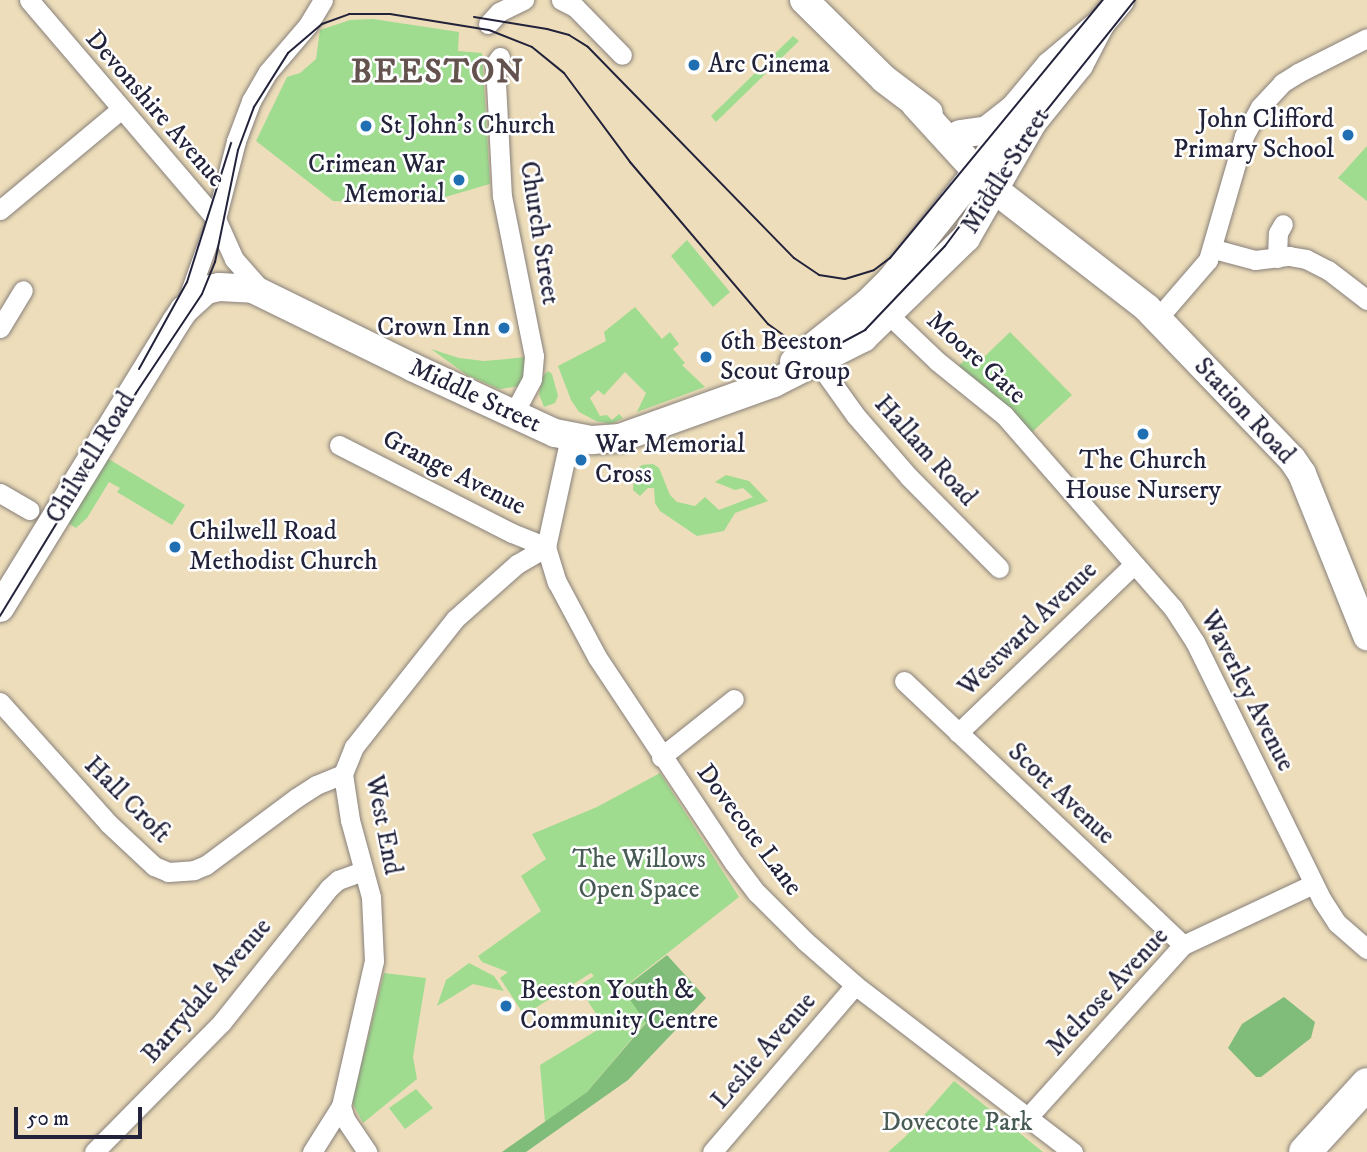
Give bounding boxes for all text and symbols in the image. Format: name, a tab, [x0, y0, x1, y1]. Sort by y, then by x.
street label: Devonshire Avenue	[78, 24, 232, 194]
place label: Arc Cinema	[708, 49, 830, 81]
district label: BEESTON	[352, 53, 524, 93]
marker: Arc Cinema	[686, 57, 702, 73]
street label: Middle Street	[955, 103, 1057, 239]
place label: John Clifford Primary School	[1173, 104, 1334, 166]
place label: St John's Church	[380, 110, 555, 142]
marker: St John's Church	[358, 118, 374, 134]
marker: John Clifford Primary School	[1340, 127, 1356, 143]
place label: Crimean War Memorial	[308, 149, 445, 210]
street label: Church Street	[512, 159, 566, 307]
marker: Crimean War Memorial	[451, 172, 467, 188]
street label: Moore Gate	[920, 305, 1032, 411]
place label: Crown Inn	[377, 312, 490, 344]
marker: Crown Inn	[496, 320, 512, 336]
place label: 6th Beeston Scout Group	[720, 326, 850, 388]
marker: 6th Beeston Scout Group	[698, 349, 714, 365]
street label: Station Road	[1187, 351, 1301, 471]
street label: Middle Street	[404, 352, 546, 440]
street label: Chilwell Road	[40, 387, 142, 529]
street label: Hallam Road	[867, 389, 983, 513]
street label: Grange Avenue	[377, 424, 531, 522]
marker: The Church House Nursery	[1135, 426, 1151, 442]
place label: War Memorial Cross	[595, 429, 745, 490]
place label: The Church House Nursery	[1065, 445, 1221, 506]
marker: War Memorial Cross	[573, 452, 589, 468]
place label: Chilwell Road Methodist Church	[189, 516, 378, 578]
marker: Chilwell Road Methodist Church	[167, 539, 183, 555]
street label: Westward Avenue	[952, 555, 1104, 703]
street label: Waverley Avenue	[1193, 605, 1301, 777]
street label: Scott Avenue	[1001, 737, 1121, 851]
street label: Hall Croft	[77, 750, 177, 850]
street label: Dovecote Lane	[689, 758, 809, 902]
street label: West End	[358, 773, 408, 877]
park label: The Willows Open Space	[572, 844, 706, 906]
street label: Barrydale Avenue	[136, 912, 278, 1070]
street label: Melrose Avenue	[1041, 921, 1175, 1063]
place label: Beeston Youth & Community Centre	[520, 975, 718, 1036]
street label: Leslie Avenue	[705, 986, 823, 1116]
marker: Beeston Youth & Community Centre	[498, 998, 514, 1014]
scale bar	[18, 1092, 145, 1136]
text: 50 m	[27, 1106, 69, 1132]
park label: Dovecote Park	[881, 1107, 1033, 1139]

